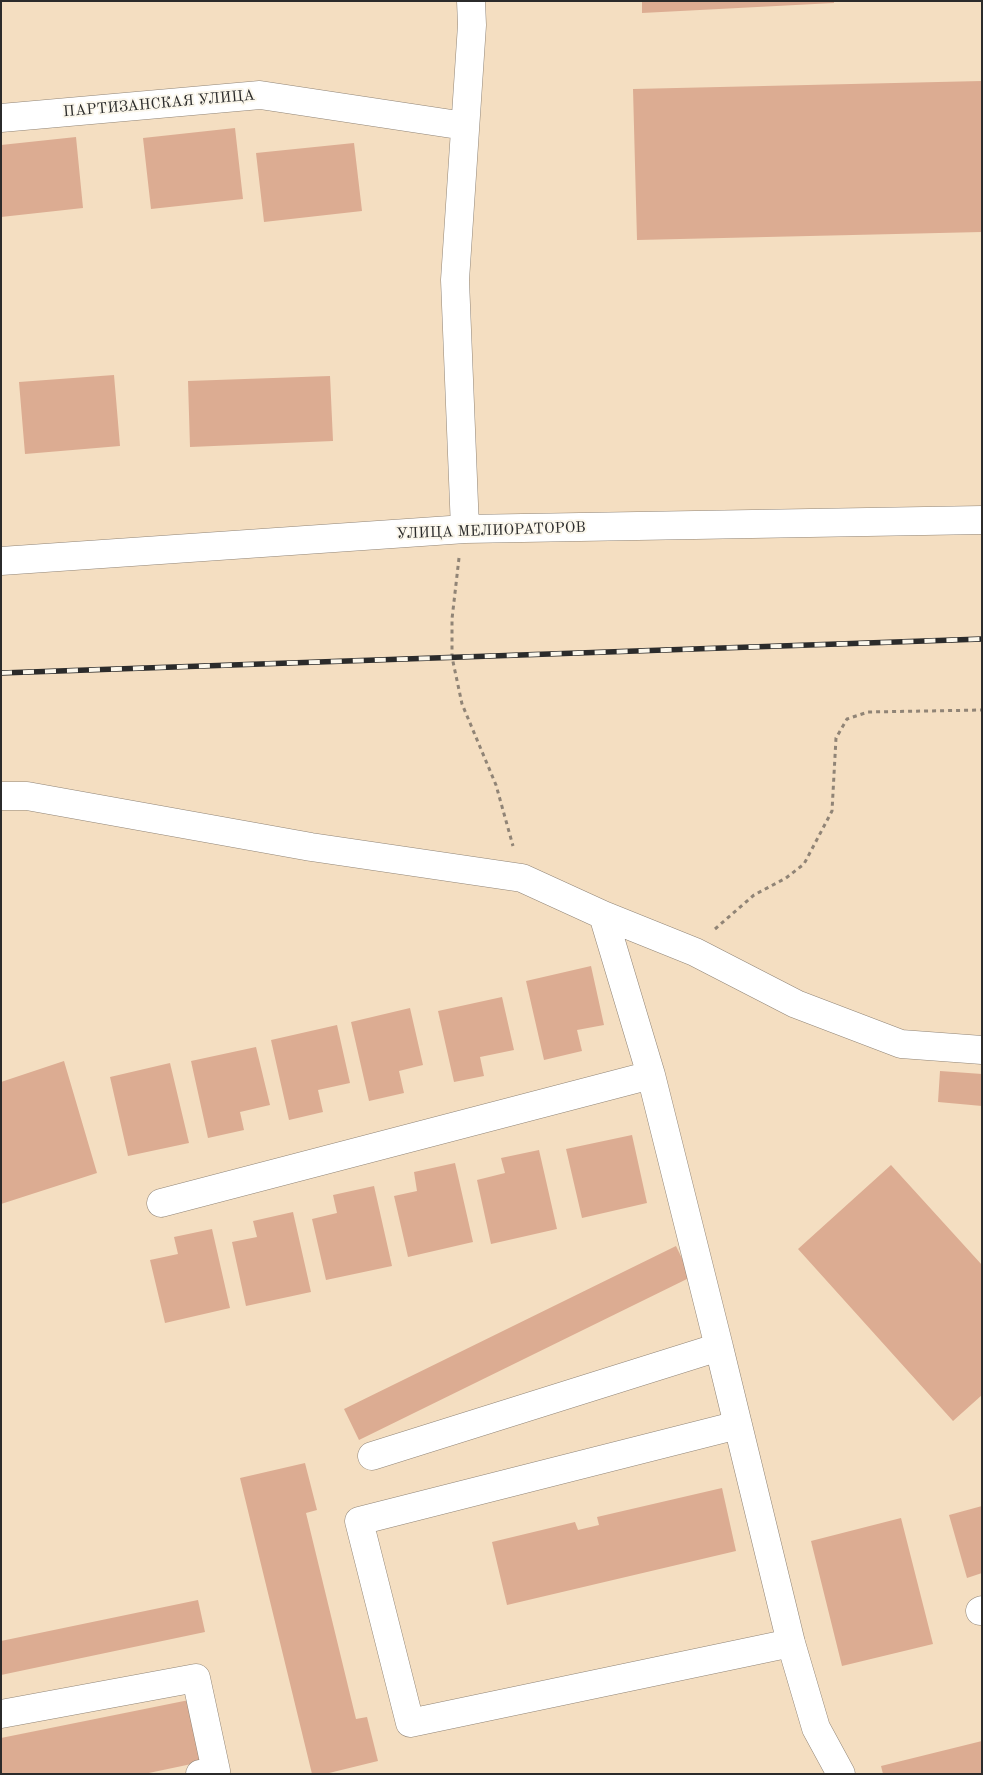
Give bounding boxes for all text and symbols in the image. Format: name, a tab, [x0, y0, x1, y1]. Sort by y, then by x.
street label: ПАРТИЗАНСКАЯ УЛИЦА	[62, 87, 256, 121]
street label: УЛИЦА МЕЛИОРАТОРОВ	[396, 519, 586, 543]

